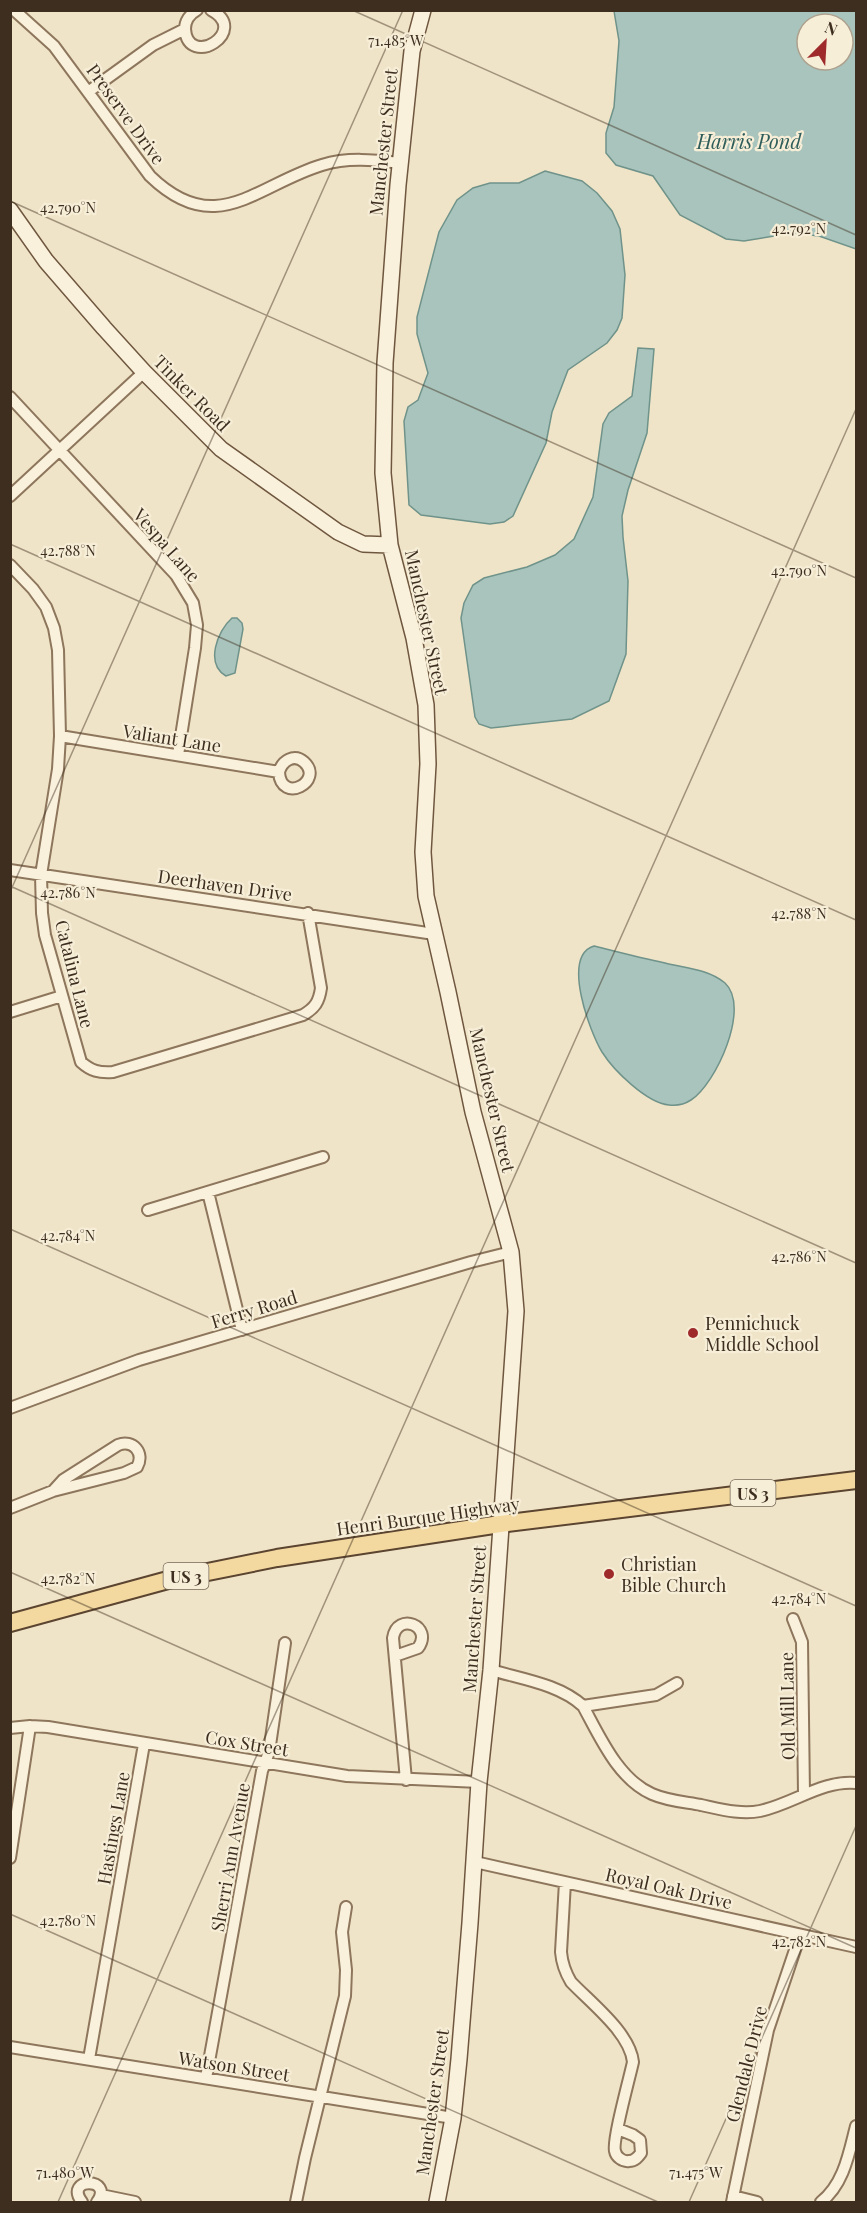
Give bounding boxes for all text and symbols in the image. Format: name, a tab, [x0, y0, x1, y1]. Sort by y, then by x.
north arrow	[795, 12, 855, 72]
text: N	[822, 16, 841, 40]
text: 71.485°W	[368, 30, 424, 50]
street label: Preserve Drive	[81, 59, 171, 169]
street label: Manchester Street	[363, 67, 403, 217]
water label: Harris Pond	[696, 127, 802, 154]
text: 42.790°N	[40, 197, 97, 217]
text: 42.792°N	[772, 218, 827, 238]
street label: Tinker Road	[149, 350, 236, 437]
street label: Vespa Lane	[128, 502, 206, 587]
text: 42.788°N	[40, 540, 96, 560]
street label: Manchester Street	[400, 547, 454, 697]
text: 42.790°N	[771, 560, 828, 580]
street label: Valiant Lane	[120, 718, 223, 758]
street label: Deerhaven Drive	[156, 864, 294, 906]
text: 42.786°N	[40, 882, 96, 902]
text: 42.788°N	[771, 903, 827, 923]
street label: Catalina Lane	[50, 917, 100, 1031]
street label: Manchester Street	[465, 1025, 521, 1175]
text: 42.784°N	[41, 1225, 96, 1245]
text: 42.786°N	[771, 1246, 827, 1266]
street label: Ferry Road	[208, 1284, 301, 1333]
place label: Pennichuck Middle School	[705, 1311, 819, 1356]
marker: Pennichuck Middle School	[686, 1326, 700, 1340]
road number: US 3	[730, 1480, 776, 1506]
street label: Henri Burque Highway	[335, 1491, 521, 1541]
street label: Manchester Street	[457, 1544, 491, 1694]
place label: Christian Bible Church	[621, 1552, 727, 1597]
road number: US 3	[164, 1563, 208, 1589]
marker: Christian Bible Church	[602, 1567, 616, 1581]
text: 42.782°N	[41, 1568, 96, 1588]
text: 42.784°N	[772, 1588, 827, 1608]
street label: Old Mill Lane	[774, 1652, 800, 1760]
street label: Cox Street	[204, 1725, 291, 1762]
street label: Hastings Lane	[91, 1770, 135, 1886]
street label: Sherri Ann Avenue	[205, 1781, 255, 1933]
street label: Royal Oak Drive	[603, 1862, 735, 1914]
text: 42.780°N	[40, 1910, 97, 1930]
text: 42.782°N	[772, 1931, 827, 1951]
street label: Glendale Drive	[720, 2003, 772, 2125]
street label: Manchester Street	[410, 2027, 454, 2177]
street label: Watson Street	[176, 2045, 292, 2087]
text: 71.480°W	[36, 2162, 94, 2182]
text: 71.475°W	[669, 2162, 723, 2182]

